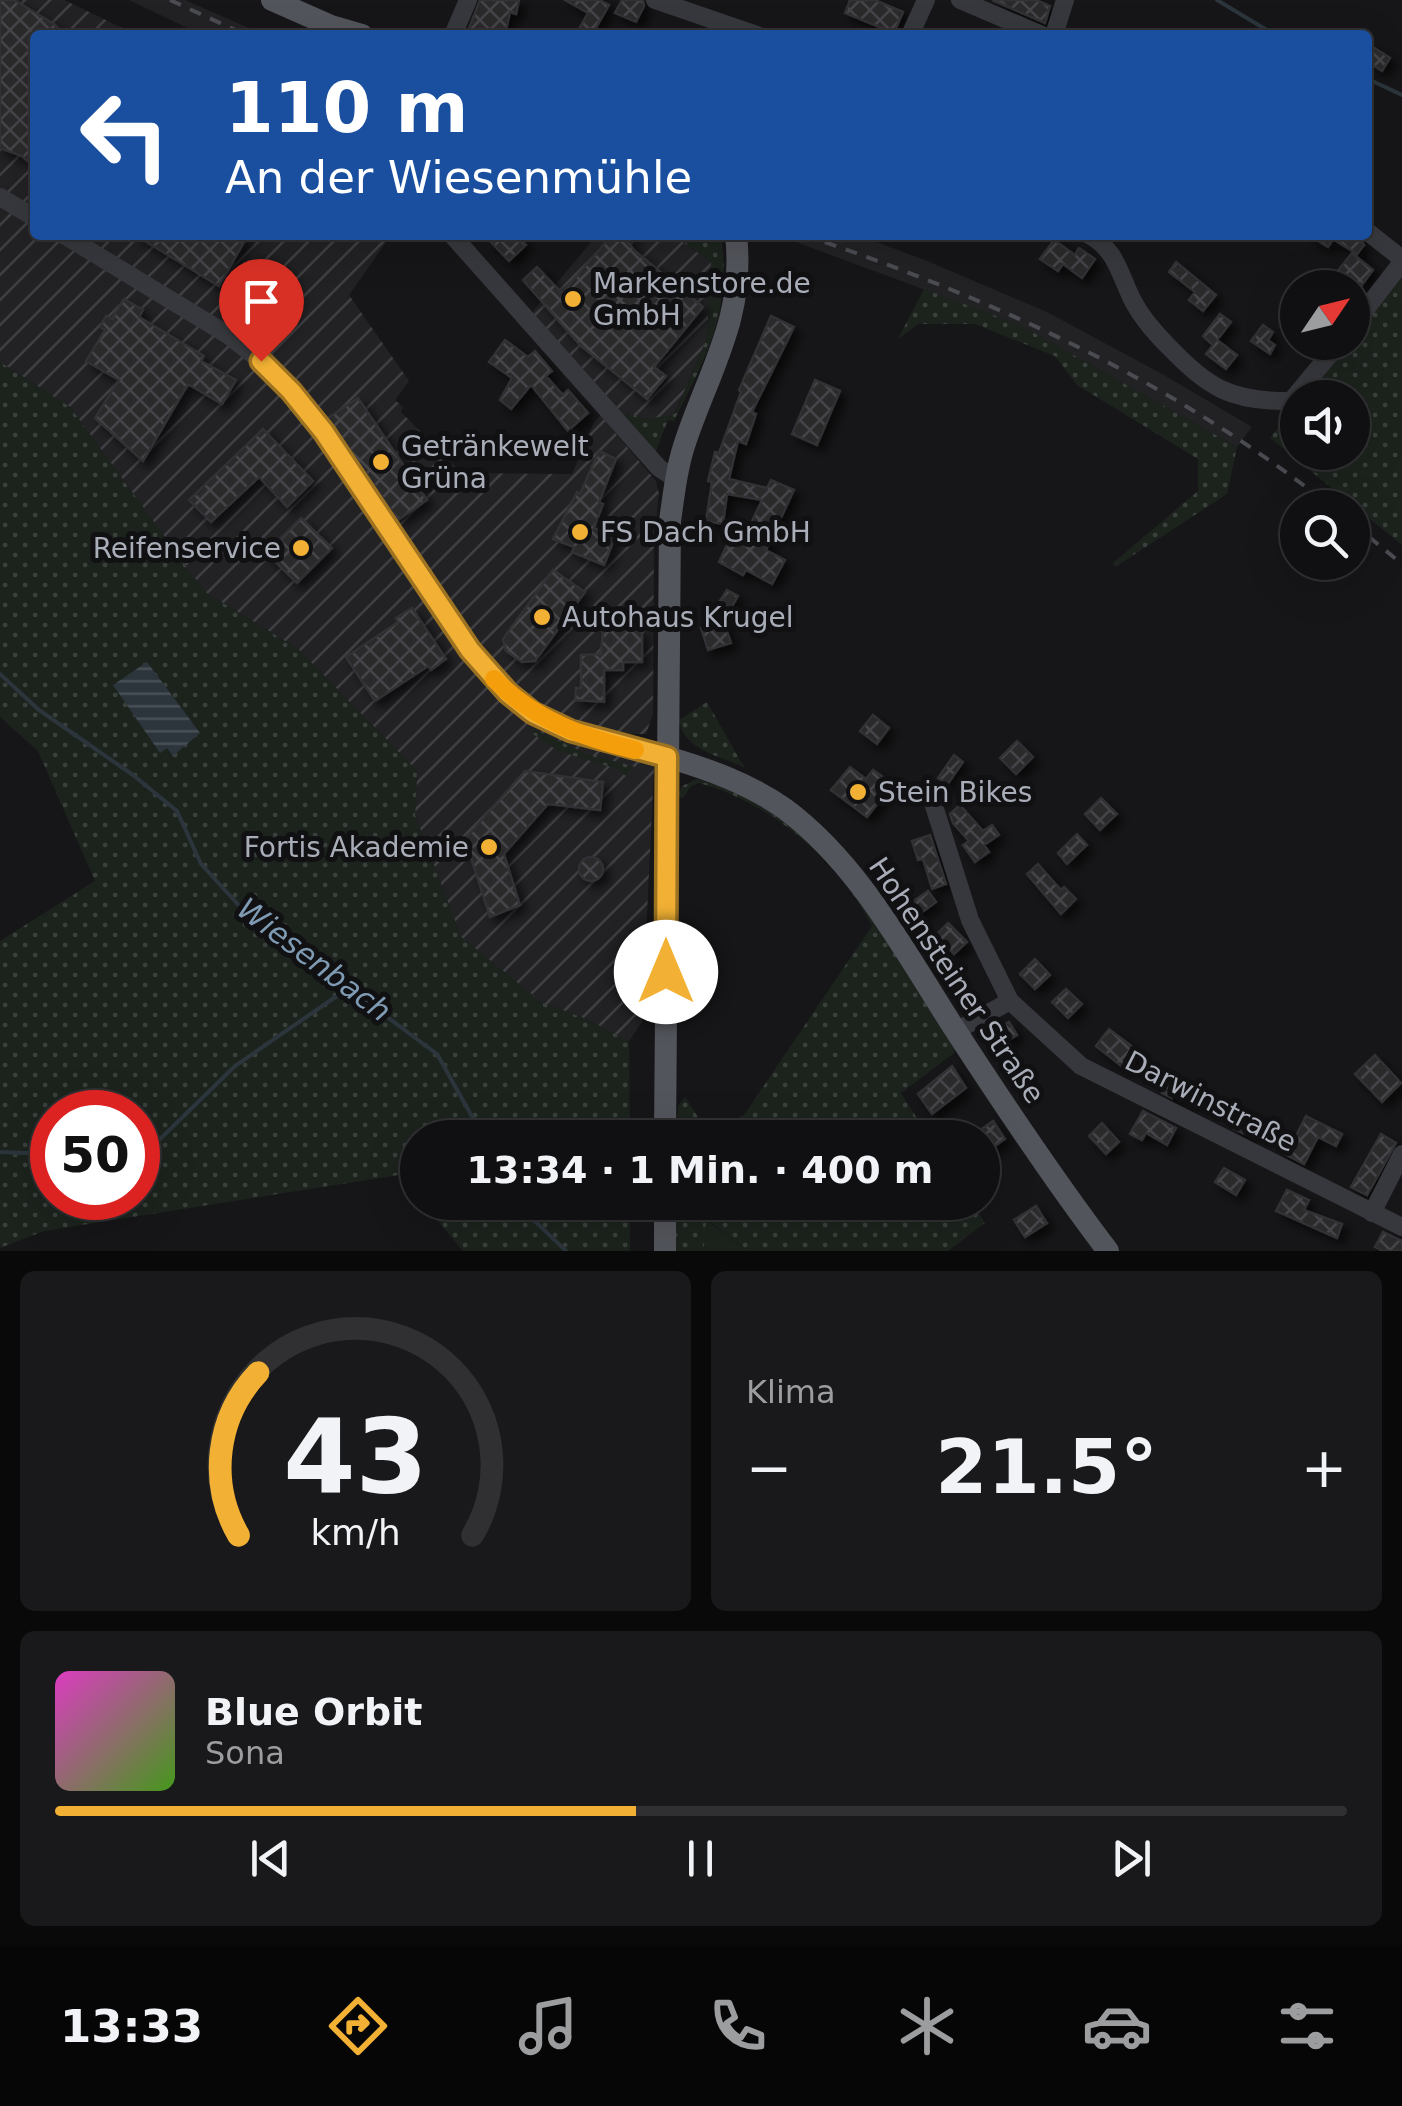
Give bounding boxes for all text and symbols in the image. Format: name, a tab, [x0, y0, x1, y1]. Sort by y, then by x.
text: 110 m	[225, 67, 468, 149]
icon: left	[60, 70, 190, 200]
text: An der Wiesenmühle	[225, 151, 692, 204]
pin	[219, 259, 304, 362]
place label: Markenstore.de GmbH	[593, 267, 811, 332]
north arrow	[1280, 270, 1370, 360]
map controls	[1280, 270, 1370, 580]
icon: arrive	[234, 274, 289, 329]
marker: Markenstore.de GmbH	[562, 288, 584, 310]
button: sound	[1280, 380, 1370, 470]
place label: Getränkewelt Grüna	[401, 430, 589, 495]
marker: Getränkewelt Grüna	[370, 451, 392, 473]
button: search	[1280, 490, 1370, 580]
place label: FS Dach GmbH	[600, 516, 811, 549]
marker: FS Dach GmbH	[569, 521, 591, 543]
place label: Reifenservice	[93, 532, 281, 565]
marker: Reifenservice	[290, 537, 312, 559]
place label: Autohaus Krugel	[562, 601, 794, 634]
marker: Autohaus Krugel	[531, 606, 553, 628]
place label: Stein Bikes	[878, 776, 1032, 809]
marker: Stein Bikes	[847, 781, 869, 803]
place label: Fortis Akademie	[244, 831, 469, 864]
marker: Fortis Akademie	[478, 836, 500, 858]
street label: Hohensteiner Straße	[862, 851, 1051, 1109]
water label: Wiesenbach	[231, 891, 398, 1028]
position arrow	[614, 920, 718, 1024]
street label: Darwinstraße	[1120, 1044, 1302, 1159]
speed limit sign: 50	[30, 1090, 160, 1220]
text: 13:34 · 1 Min. · 400 m	[467, 1148, 933, 1192]
text: Klima	[746, 1373, 836, 1411]
text: 43	[283, 1396, 428, 1518]
text: 21.5°	[935, 1423, 1158, 1511]
text: −	[746, 1436, 792, 1500]
text: +	[1301, 1436, 1347, 1500]
text: km/h	[310, 1512, 401, 1553]
text: Blue Orbit	[205, 1690, 422, 1734]
text: Sona	[205, 1734, 285, 1772]
icon: previous	[243, 1831, 298, 1886]
icon: pause	[673, 1831, 728, 1886]
icon: next	[1104, 1831, 1159, 1886]
icon: directions	[323, 1991, 393, 2061]
icon: music	[513, 1991, 583, 2061]
icon: phone	[703, 1991, 773, 2061]
icon: climate	[892, 1991, 962, 2061]
icon: car	[1082, 1991, 1152, 2061]
icon: filters	[1272, 1991, 1342, 2061]
text: 13:33	[60, 2000, 203, 2053]

